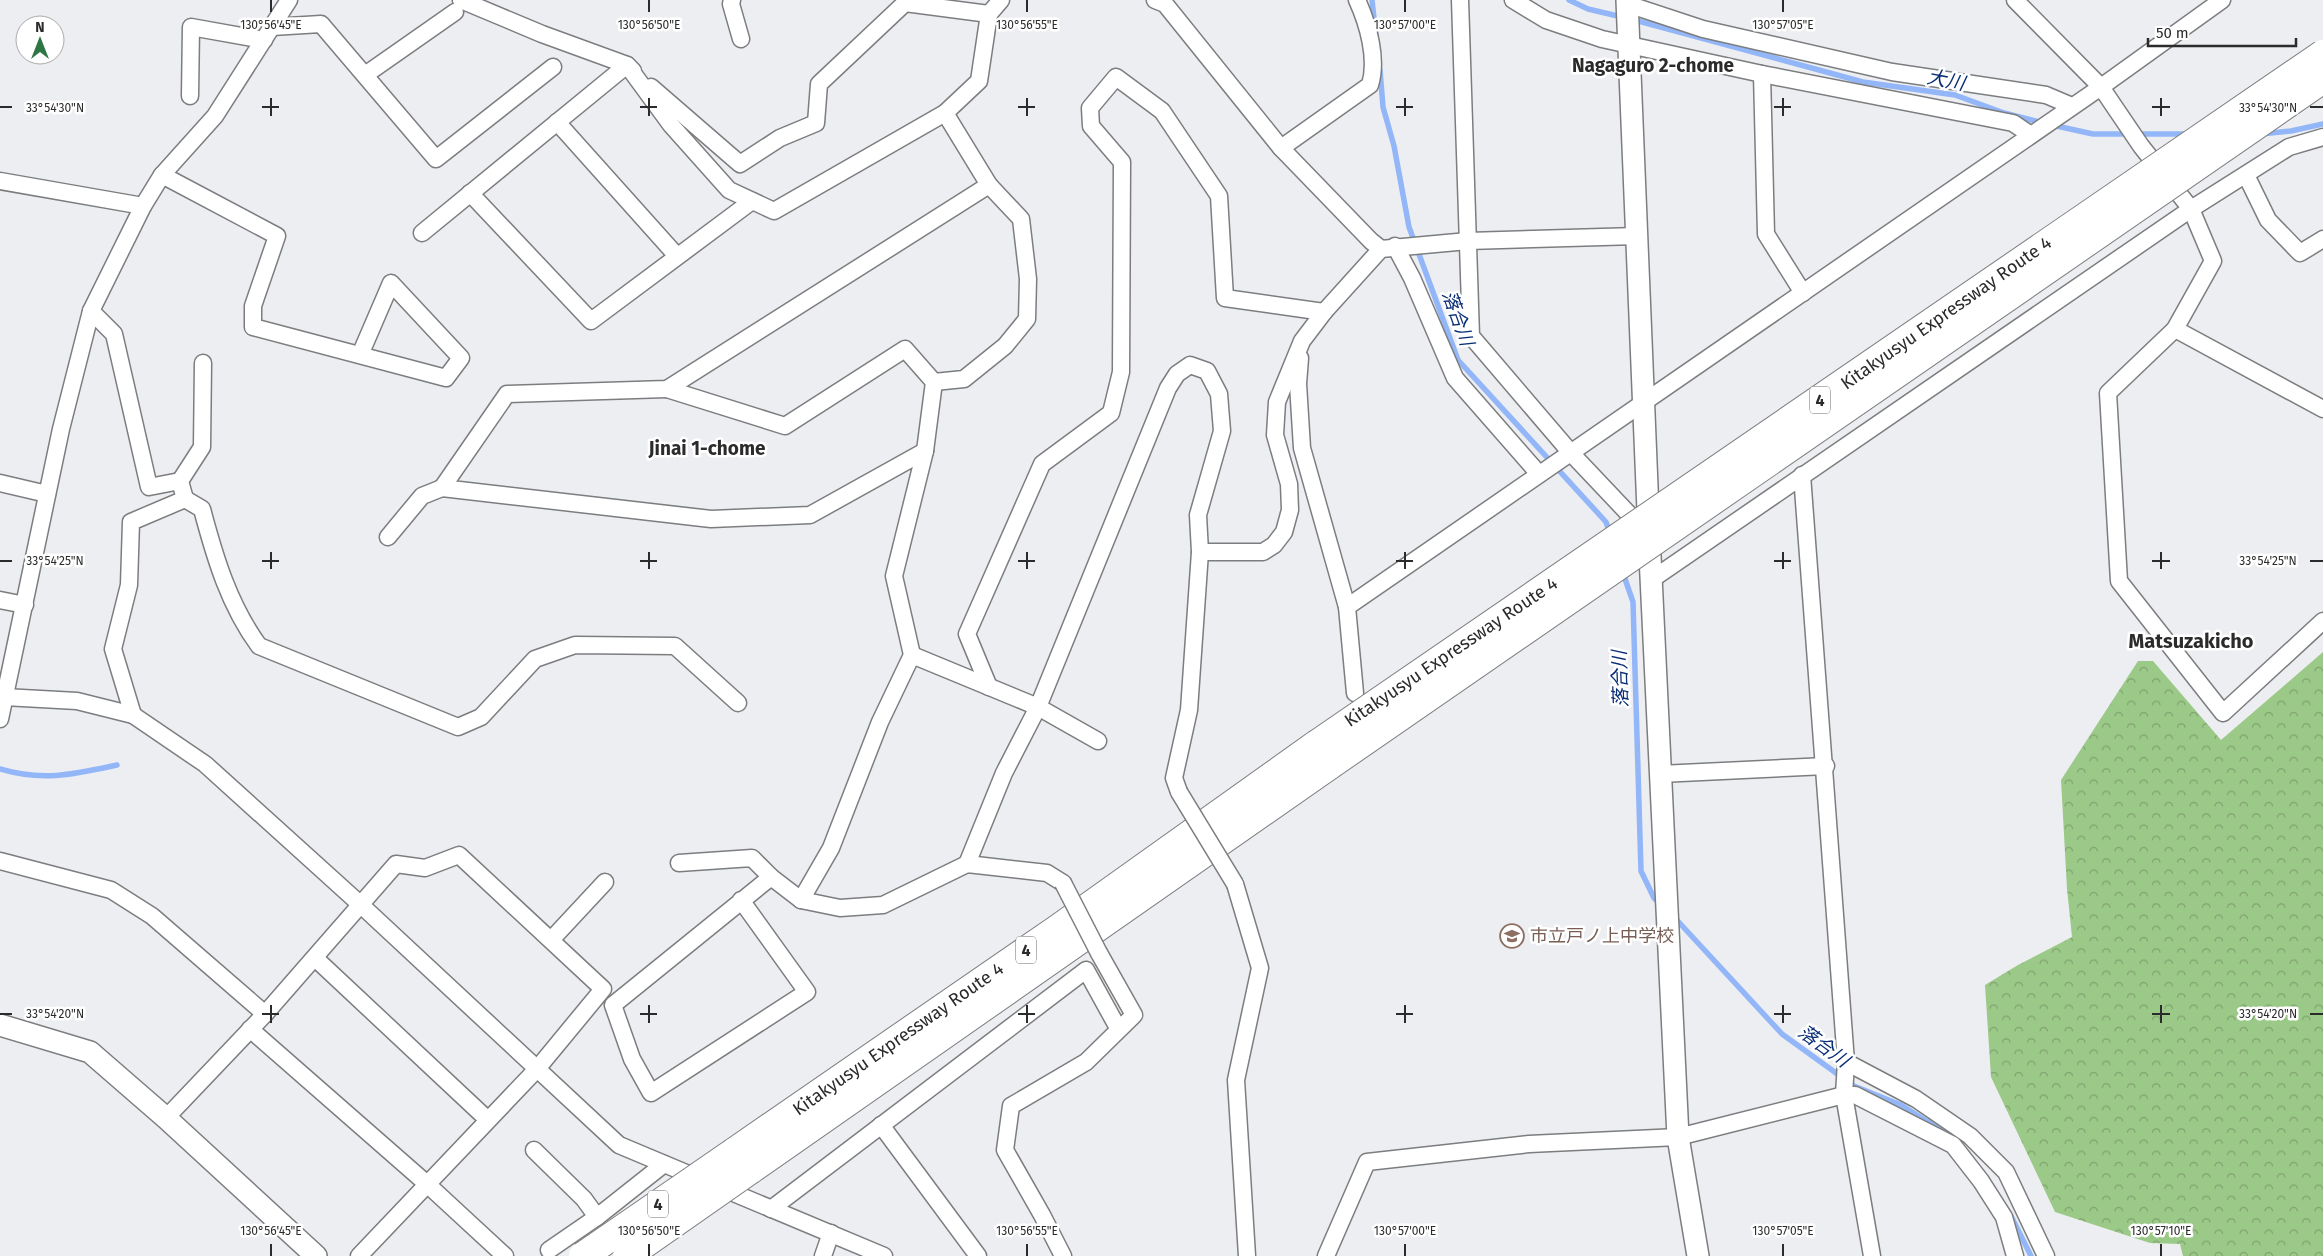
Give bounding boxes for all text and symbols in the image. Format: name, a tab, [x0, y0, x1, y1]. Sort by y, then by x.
north arrow	[15, 15, 65, 65]
scale bar	[2148, 15, 2296, 47]
text: 130°56'45"E	[240, 18, 302, 32]
text: 130°56'50"E	[618, 18, 680, 32]
text: 130°56'55"E	[996, 18, 1058, 32]
text: 130°57'00"E	[1374, 18, 1436, 32]
text: 130°57'05"E	[1752, 18, 1814, 32]
text: N	[35, 19, 45, 36]
text: 50 m	[2156, 24, 2189, 42]
district label: Nagaguro 2-chome	[1572, 54, 1734, 77]
water label: 大川	[1925, 65, 1969, 95]
text: 33°54'30"N	[26, 101, 84, 115]
text: 33°54'30"N	[2239, 101, 2297, 115]
street label: Kitakyusyu Expressway Route 4	[1836, 231, 2056, 394]
water label: 落合川	[1437, 287, 1479, 351]
road number: 4	[1810, 386, 1830, 414]
district label: Jinai 1-chome	[648, 437, 765, 460]
text: 33°54'25"N	[26, 554, 84, 568]
text: 33°54'25"N	[2239, 554, 2297, 568]
street label: Kitakyusyu Expressway Route 4	[1340, 572, 1562, 732]
district label: Matsuzakicho	[2129, 629, 2254, 653]
water label: 落合川	[1607, 648, 1632, 708]
school or university icon: 市立戸ノ上中学校	[1499, 923, 1525, 949]
place label: 市立戸ノ上中学校	[1530, 925, 1674, 947]
road number: 4	[1016, 936, 1036, 964]
street label: Kitakyusyu Expressway Route 4	[788, 957, 1008, 1120]
text: 33°54'20"N	[26, 1007, 84, 1021]
text: 33°54'20"N	[2239, 1007, 2297, 1021]
water label: 落合川	[1794, 1020, 1855, 1073]
road number: 4	[648, 1190, 668, 1218]
text: 130°56'45"E	[240, 1224, 302, 1238]
text: 130°56'50"E	[618, 1224, 680, 1238]
text: 130°56'55"E	[996, 1224, 1058, 1238]
text: 130°57'00"E	[1374, 1224, 1436, 1238]
text: 130°57'05"E	[1752, 1224, 1814, 1238]
text: 130°57'10"E	[2131, 1224, 2191, 1238]

